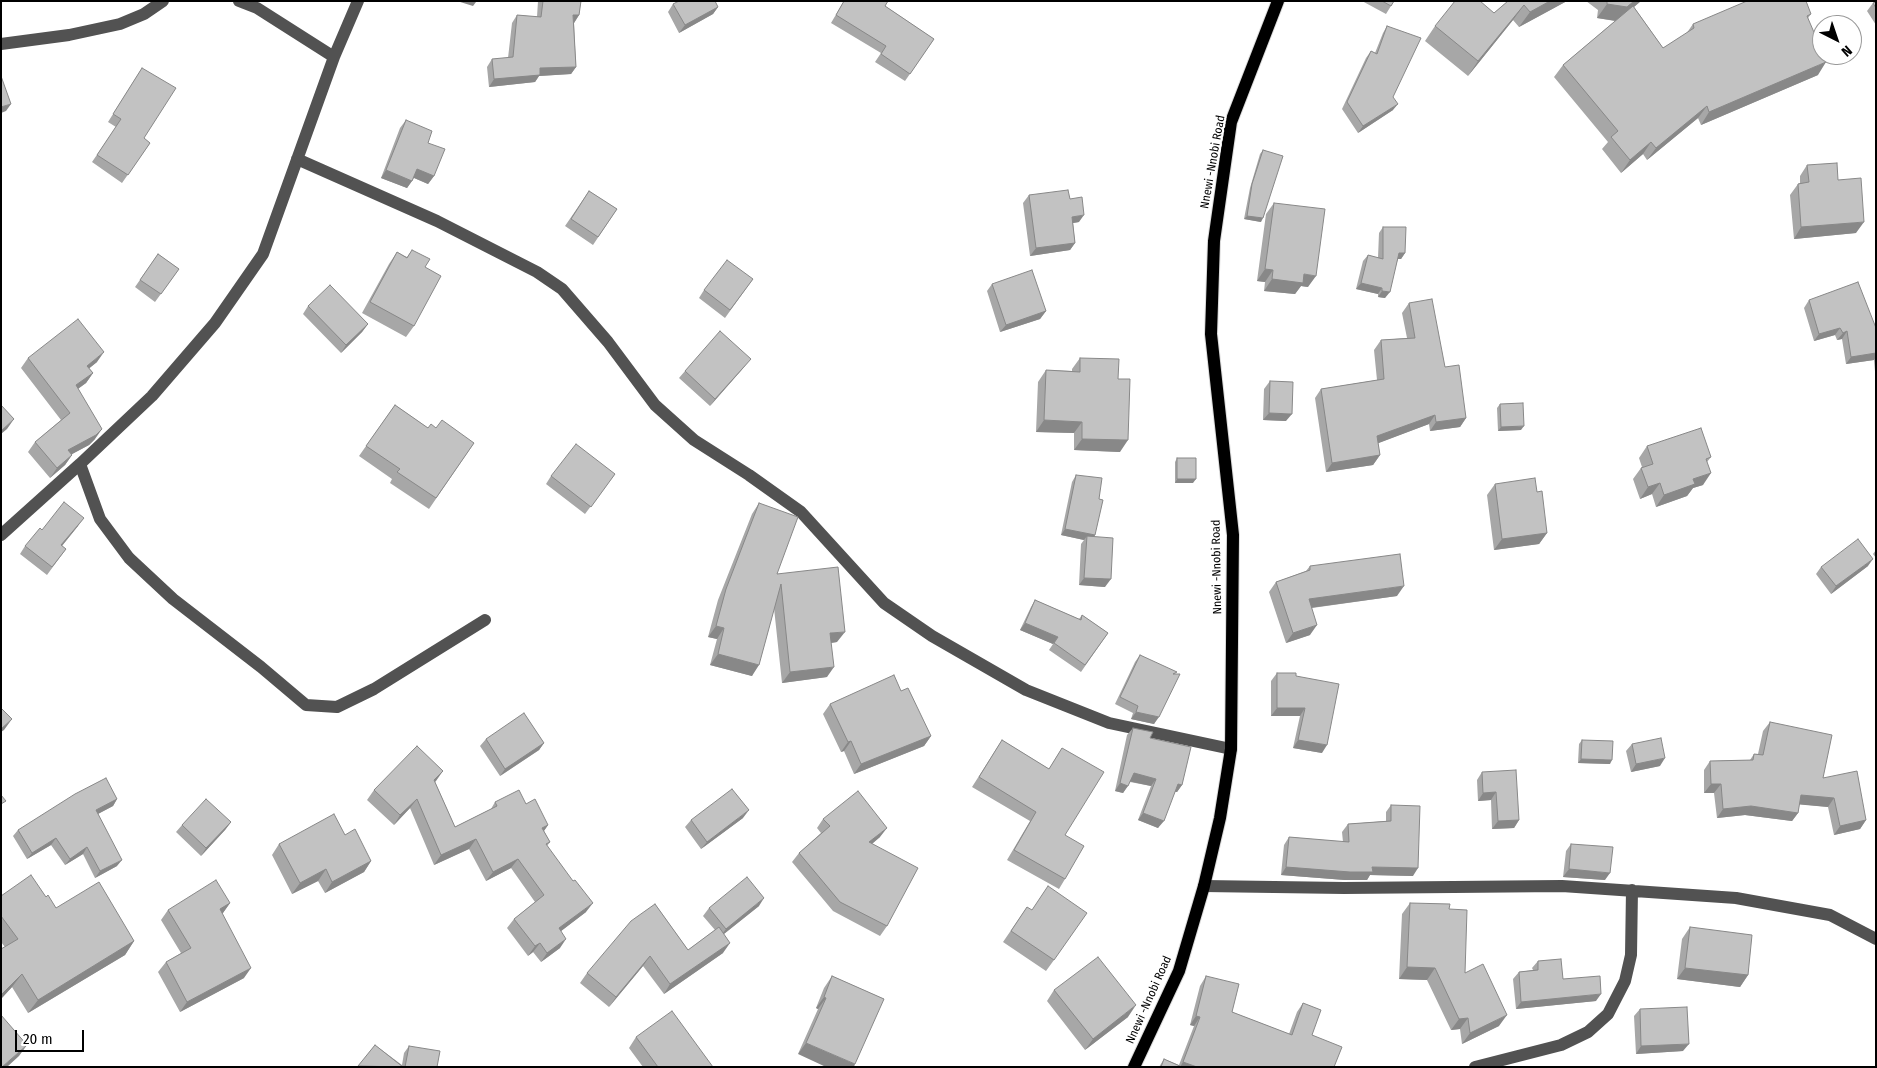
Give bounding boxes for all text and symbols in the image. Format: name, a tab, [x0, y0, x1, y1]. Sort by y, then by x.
north arrow	[1812, 15, 1862, 65]
text: N	[1838, 42, 1855, 60]
street label: Nnewi -Nnobi Road	[1198, 114, 1228, 210]
street label: Nnewi -Nnobi Road	[1209, 520, 1225, 614]
street label: Nnewi -Nnobi Road	[1123, 954, 1175, 1046]
scale bar	[18, 1020, 86, 1052]
text: 20 m	[23, 1030, 53, 1048]

